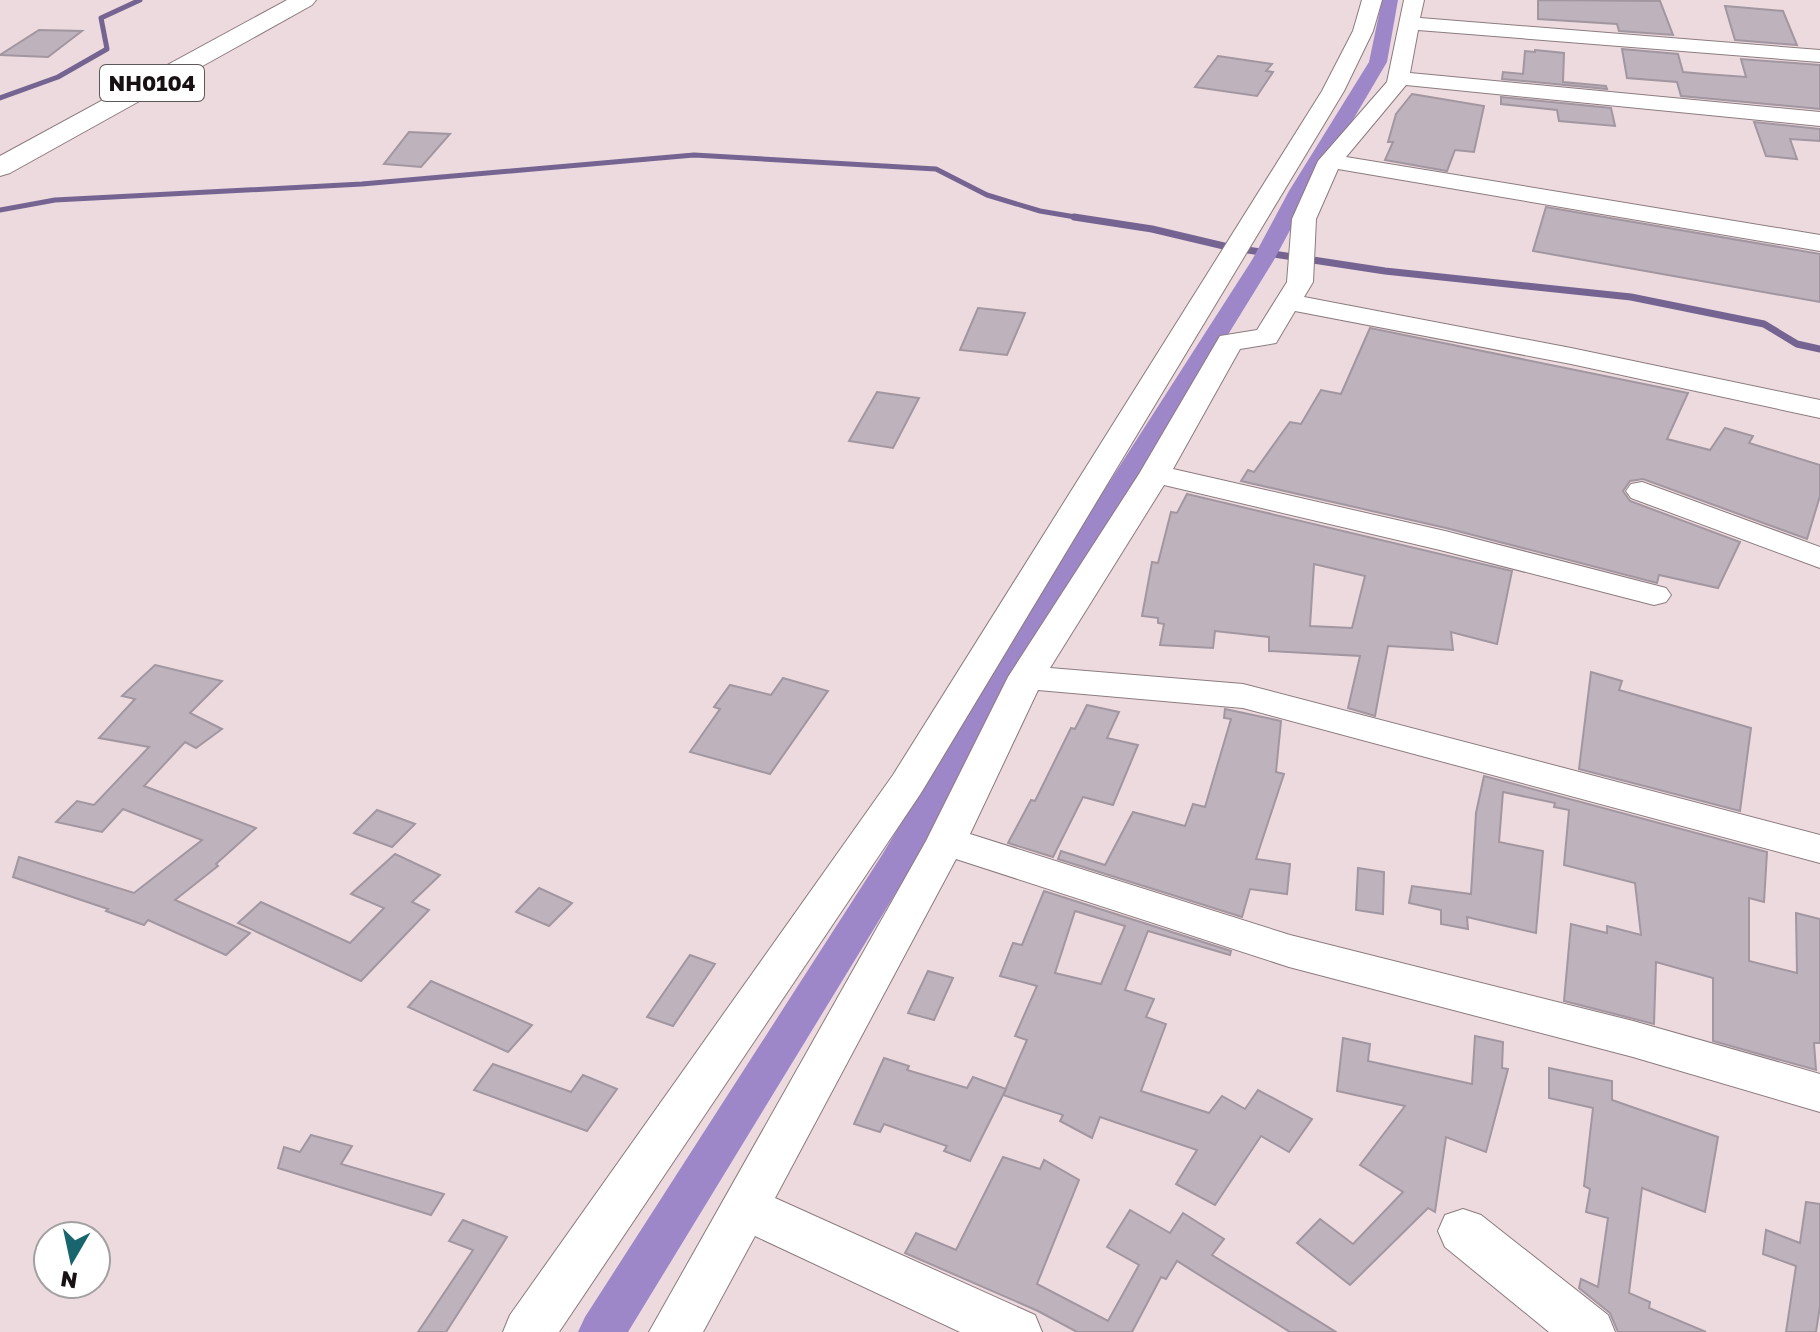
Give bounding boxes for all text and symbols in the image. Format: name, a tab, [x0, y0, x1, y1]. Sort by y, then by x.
road number: NH0104	[100, 65, 204, 101]
north arrow	[32, 1220, 112, 1300]
text: N	[58, 1266, 79, 1295]

